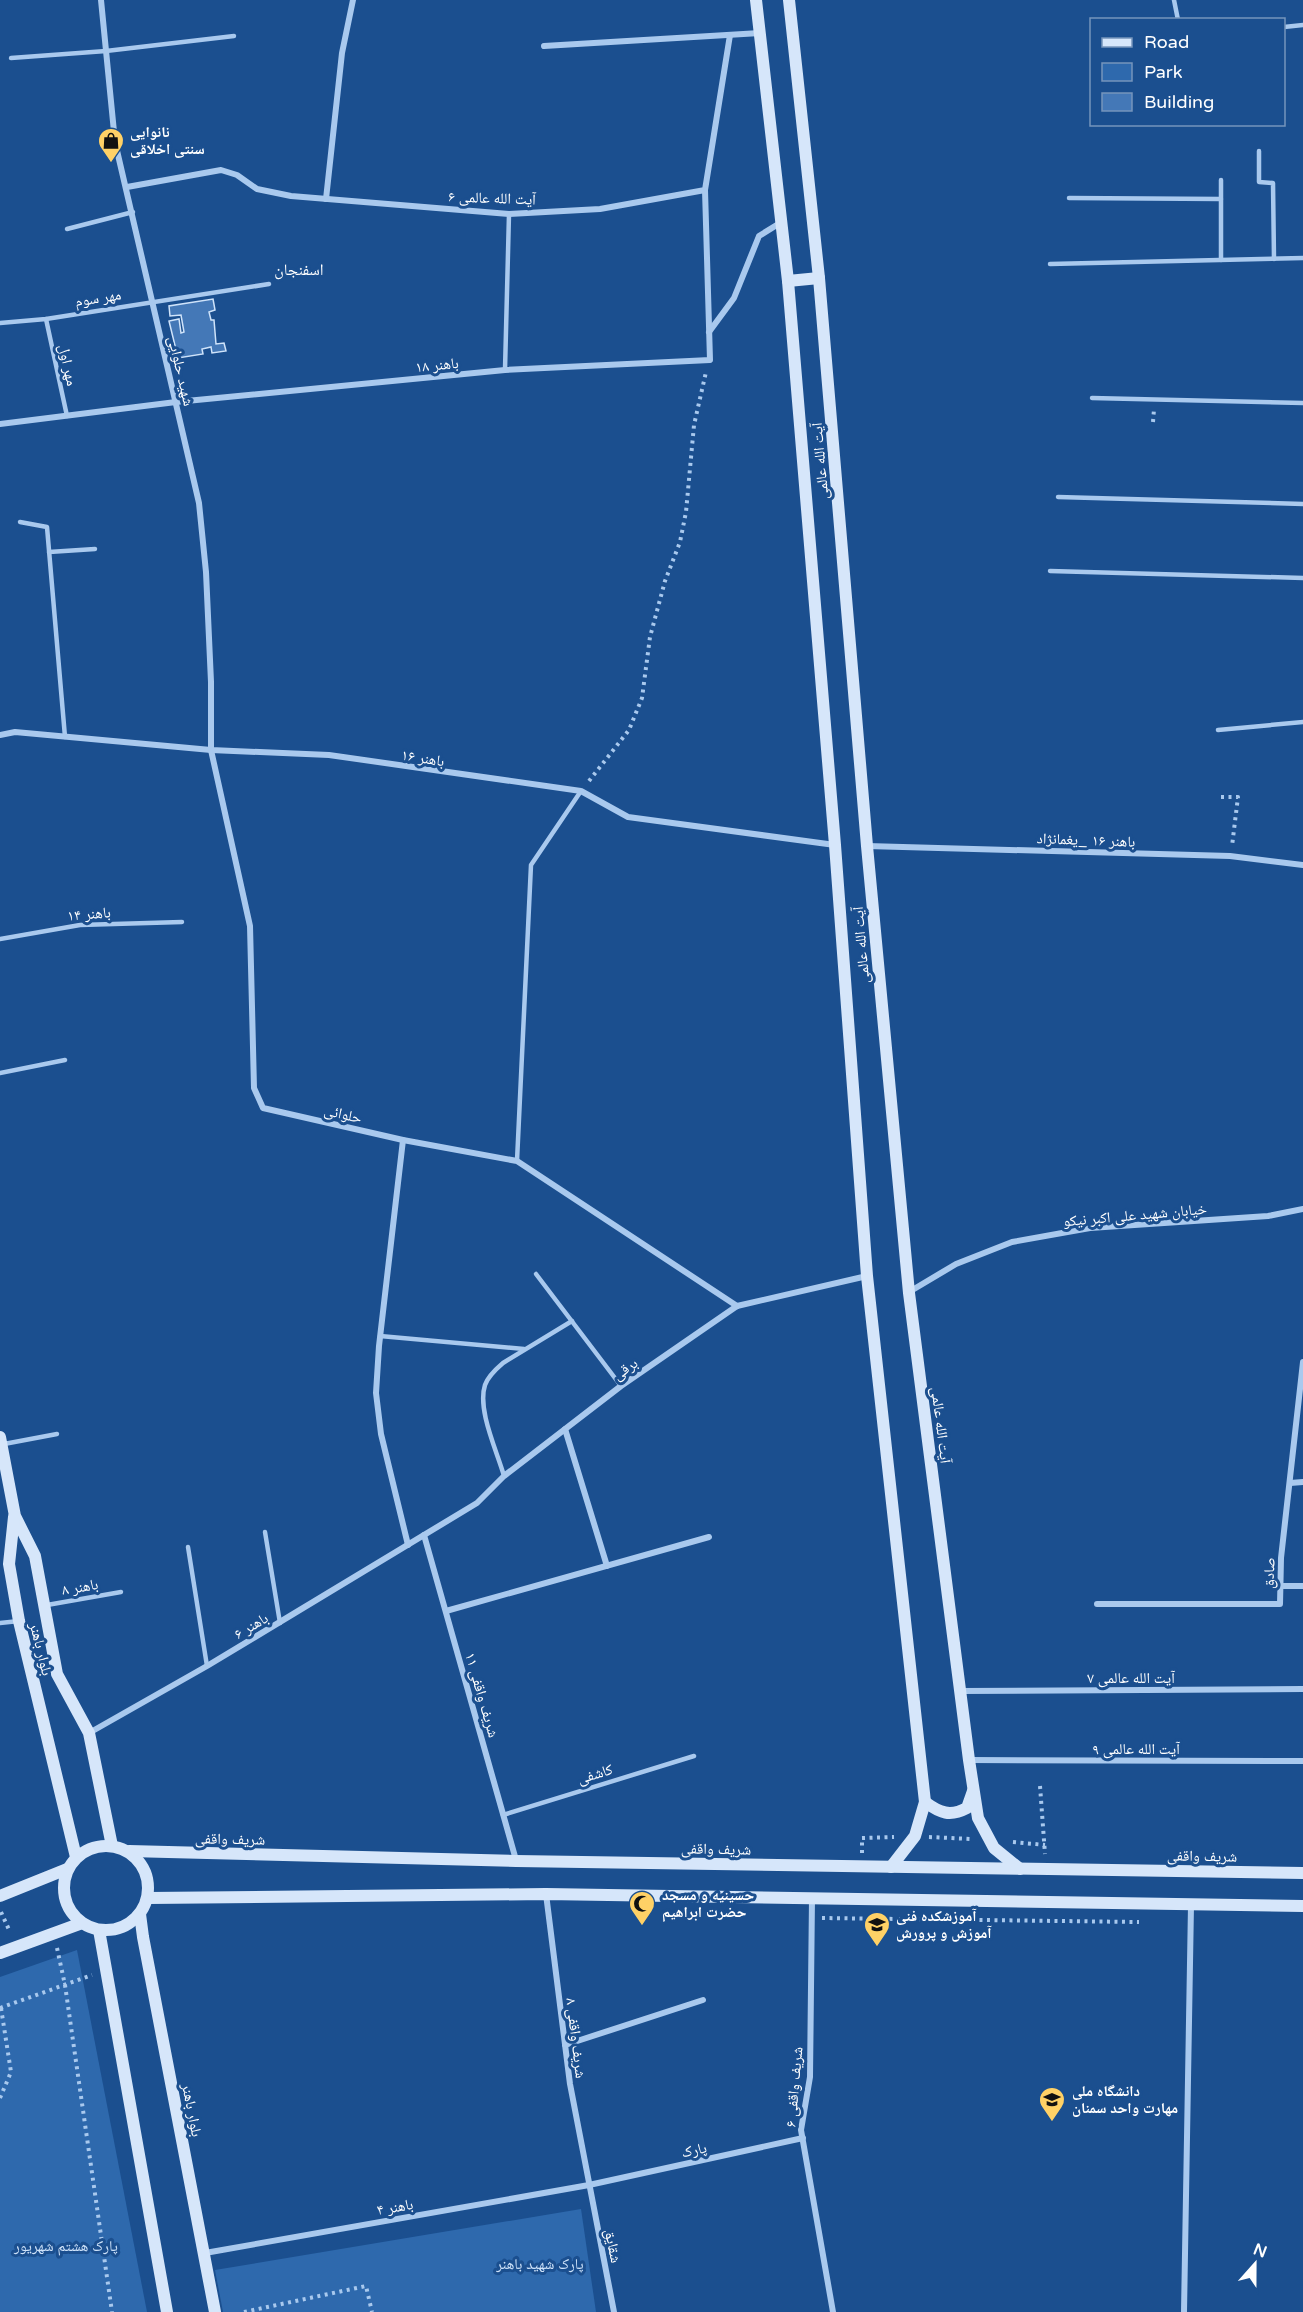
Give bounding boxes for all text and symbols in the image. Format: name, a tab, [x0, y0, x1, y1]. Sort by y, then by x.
legend	[1090, 18, 1285, 126]
text: Road	[1144, 31, 1189, 53]
text: Park	[1144, 61, 1183, 83]
text: Building	[1144, 91, 1214, 113]
place label: نانوایی سنتی اخلاقی	[130, 123, 205, 158]
shop icon: نانوایی سنتی اخلاقی	[96, 126, 126, 164]
street label: آیت الله عالمی ۶	[448, 187, 537, 210]
district label: اسفنجان	[274, 260, 324, 280]
street label: مهر سوم	[74, 285, 123, 312]
street label: شهید حلوایی	[163, 334, 198, 408]
street label: مهر اول	[54, 343, 81, 388]
street label: باهنر ۱۸	[414, 354, 460, 376]
street label: آیت الله عالمی	[808, 421, 833, 500]
street label: باهنر ۱۶	[400, 746, 446, 770]
street label: باهنر ۱۶ _یغمانژاد	[1036, 829, 1136, 851]
street label: باهنر ۱۴	[67, 903, 111, 925]
street label: آیت الله عالمی	[849, 905, 874, 984]
street label: حلوائی	[322, 1101, 364, 1128]
street label: خیابان شهید علی اکبر نیکو	[1062, 1200, 1208, 1231]
street label: برقی	[609, 1354, 642, 1385]
street label: آیت الله عالمی	[926, 1386, 955, 1466]
street label: صادق	[1259, 1557, 1280, 1589]
street label: باهنر ۸	[60, 1575, 100, 1599]
street label: باهنر ۶	[231, 1609, 271, 1643]
street label: بلوار باهنر	[25, 1620, 56, 1677]
street label: شریف واقفی ۱۱	[460, 1650, 503, 1740]
street label: آیت الله عالمی ۷	[1087, 1669, 1176, 1688]
street label: آیت الله عالمی ۹	[1092, 1740, 1181, 1759]
street label: کاشفی	[575, 1760, 615, 1789]
street label: شریف واقفی	[195, 1829, 265, 1850]
street label: شریف واقفی	[681, 1839, 751, 1860]
street label: شریف واقفی	[1167, 1846, 1237, 1867]
place label: حسینیه و مسجد حضرت ابراهیم	[662, 1886, 755, 1922]
mosque icon: حسینیه و مسجد حضرت ابراهیم	[627, 1889, 657, 1927]
place label: آموزشکده فنی آموزش و پرورش	[896, 1907, 992, 1942]
school or university icon: آموزشکده فنی آموزش و پرورش	[862, 1910, 892, 1948]
street label: شریف واقفی ۸	[561, 1997, 590, 2079]
street label: شریف واقفی ۶	[782, 2046, 807, 2128]
street label: بلوار باهنر	[178, 2081, 206, 2138]
place label: دانشگاه ملی مهارت واحد سمنان	[1072, 2082, 1178, 2117]
school or university icon: دانشگاه ملی مهارت واحد سمنان	[1037, 2085, 1067, 2123]
street label: پارک	[680, 2139, 708, 2162]
street label: باهنر ۴	[375, 2195, 415, 2219]
street label: شقایق	[600, 2227, 625, 2265]
north arrow	[1225, 2234, 1285, 2294]
park label: پارک هشتم شهریور	[13, 2237, 118, 2256]
text: N	[1250, 2239, 1270, 2263]
park label: پارک شهید باهنر	[495, 2255, 584, 2273]

